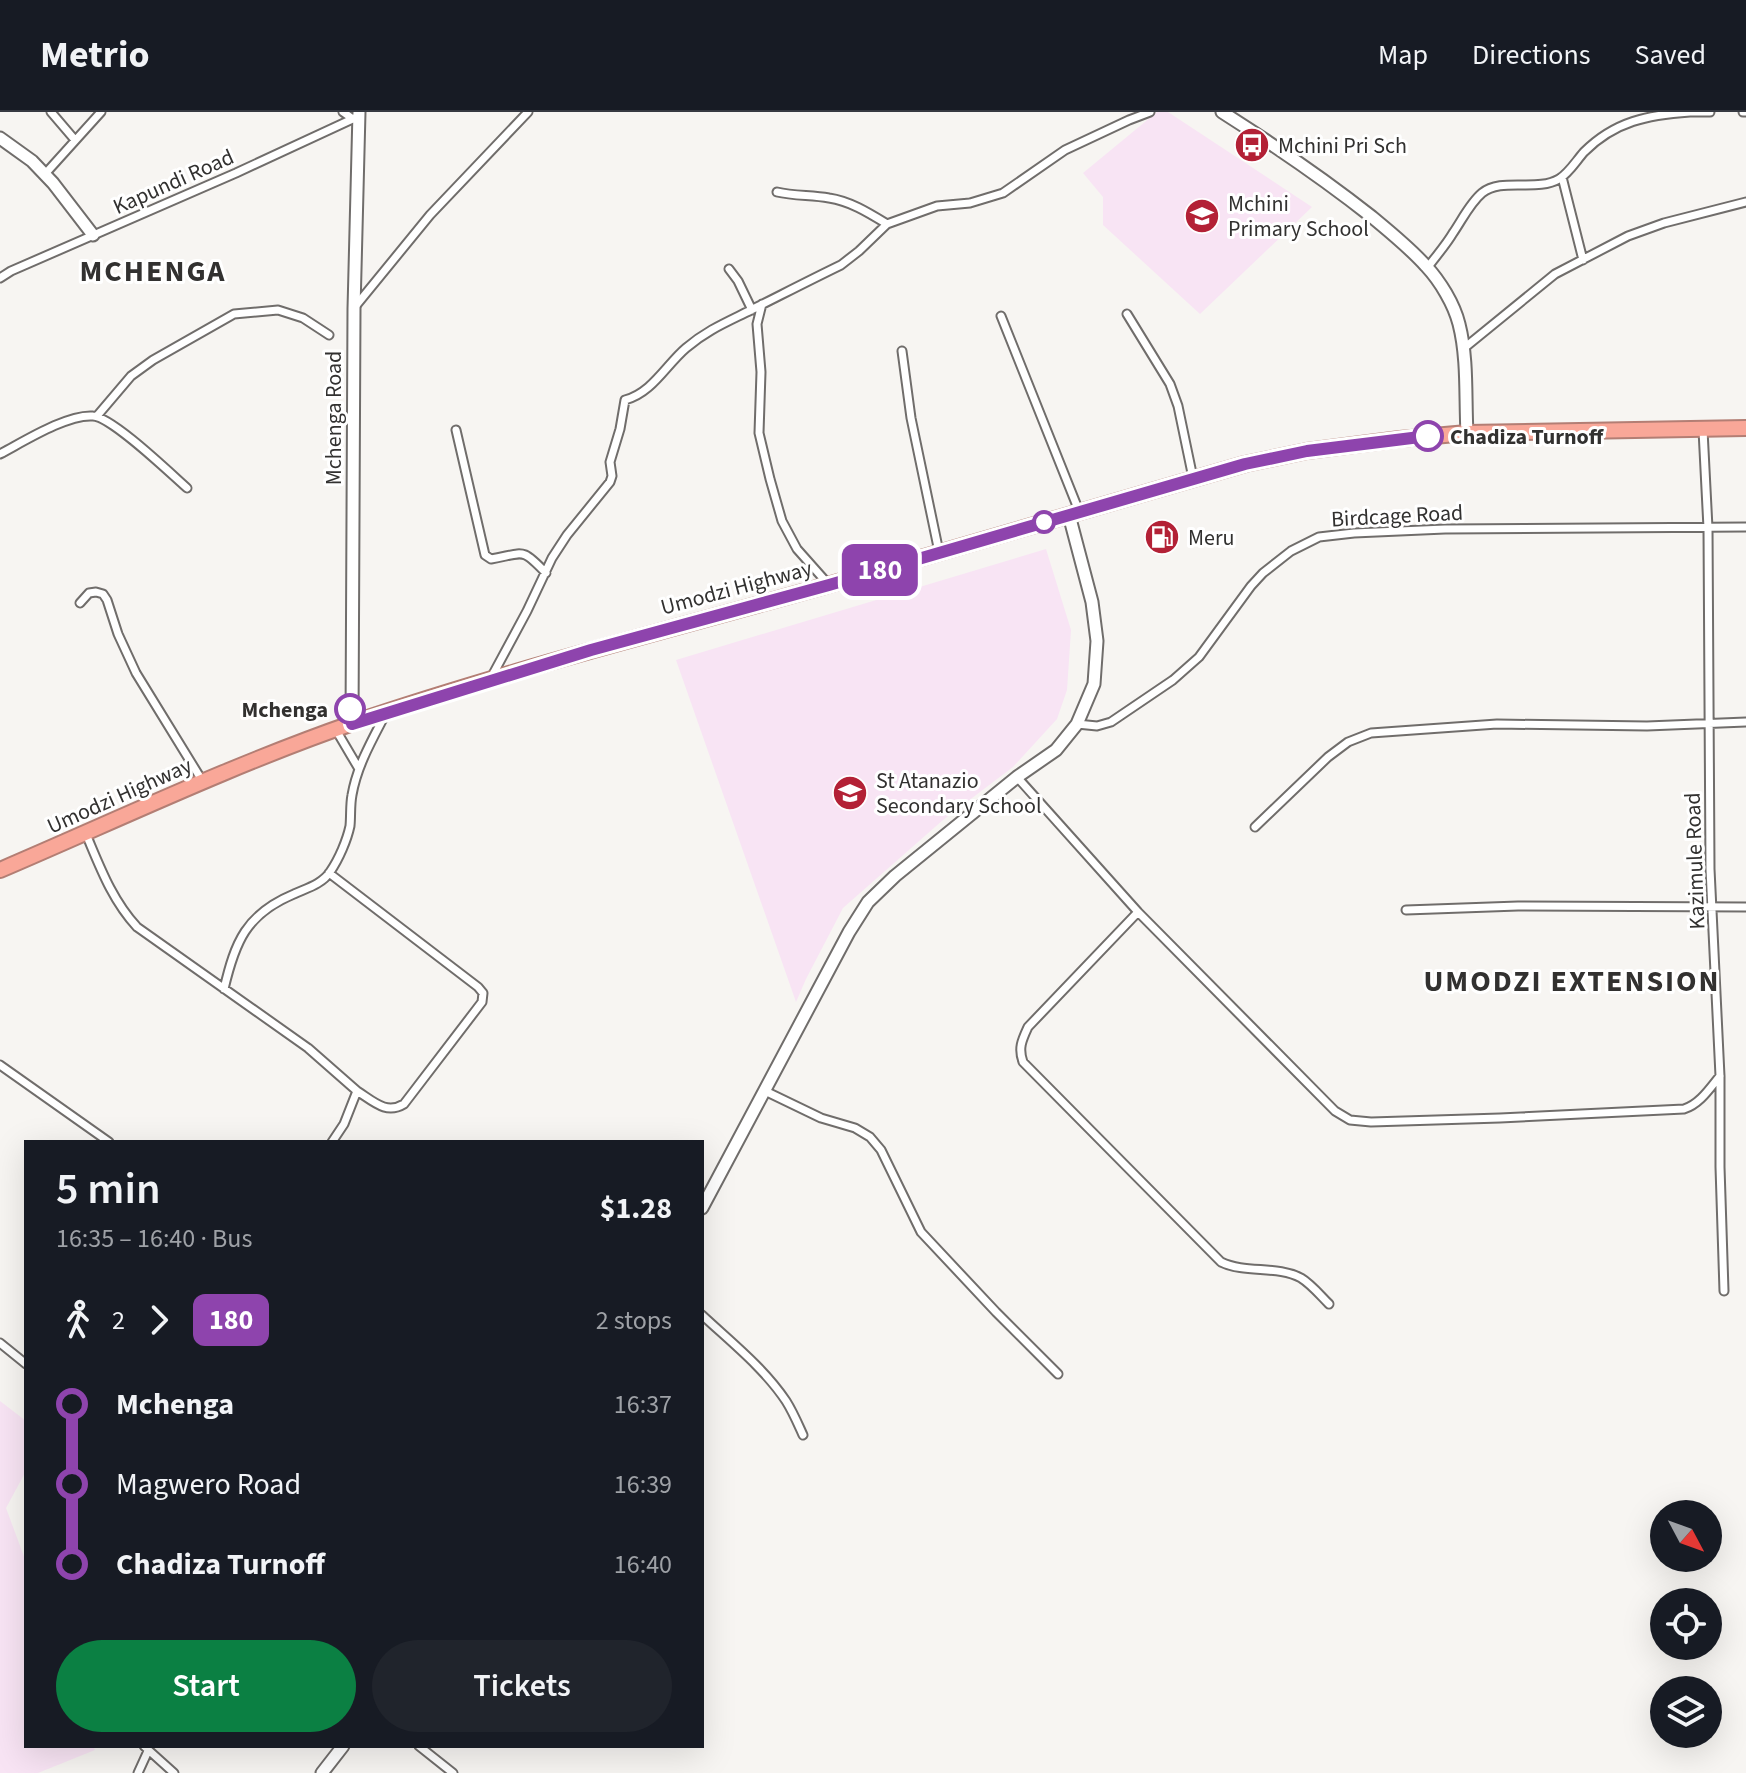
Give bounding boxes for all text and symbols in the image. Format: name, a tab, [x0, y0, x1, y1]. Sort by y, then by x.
text: Metrio	[40, 28, 150, 82]
text: Map	[1378, 35, 1428, 75]
text: Directions	[1472, 35, 1591, 75]
text: Saved	[1635, 35, 1706, 75]
bus stop icon: Mchini Pri Sch	[1233, 126, 1271, 164]
place label: Mchini Pri Sch	[1278, 130, 1407, 162]
street label: Kapundi Road	[108, 141, 239, 223]
place label: Mchini Primary School	[1228, 188, 1369, 245]
school or university icon: Mchini Primary School	[1183, 197, 1221, 235]
district label: MCHENGA	[79, 250, 227, 293]
street label: Mchenga Road	[318, 351, 350, 485]
marker: Chadiza Turnoff	[1413, 421, 1443, 451]
place label: Chadiza Turnoff	[1450, 421, 1605, 453]
street label: Birdcage Road	[1330, 497, 1464, 535]
unlabelled marker	[1033, 511, 1055, 533]
fuel station icon: Meru	[1143, 518, 1181, 556]
place label: Meru	[1188, 522, 1235, 554]
line badge: 180	[834, 544, 926, 596]
text: 180	[858, 550, 902, 590]
street label: Umodzi Highway	[657, 552, 816, 624]
place label: Mchenga	[241, 694, 328, 726]
marker: Mchenga	[335, 694, 365, 724]
street label: Umodzi Highway	[42, 749, 198, 842]
place label: St Atanazio Secondary School	[876, 765, 1042, 822]
school or university icon: St Atanazio Secondary School	[831, 774, 869, 812]
street label: Kazimule Road	[1677, 792, 1713, 930]
district label: UMODZI EXTENSION	[1423, 960, 1721, 1003]
text: 5 min	[56, 1158, 161, 1221]
text: $1.28	[600, 1187, 672, 1230]
text: 16:35 – 16:40 · Bus	[56, 1220, 252, 1257]
icon: walk	[56, 1298, 100, 1342]
icon: forward	[137, 1298, 181, 1342]
text: 180	[209, 1300, 253, 1340]
text: 2	[112, 1302, 125, 1339]
text: 2 stops	[596, 1302, 672, 1339]
text: Mchenga	[116, 1383, 234, 1426]
text: 16:37	[614, 1386, 672, 1423]
text: Magwero Road	[116, 1463, 301, 1506]
text: 16:39	[614, 1466, 672, 1503]
north arrow	[1650, 1500, 1722, 1572]
map controls	[1650, 1500, 1722, 1748]
text: Chadiza Turnoff	[116, 1543, 325, 1586]
text: 16:40	[614, 1546, 672, 1583]
button: locate	[1650, 1588, 1722, 1660]
button: Start	[56, 1640, 356, 1732]
button: Tickets	[372, 1640, 672, 1732]
button: layers	[1650, 1676, 1722, 1748]

